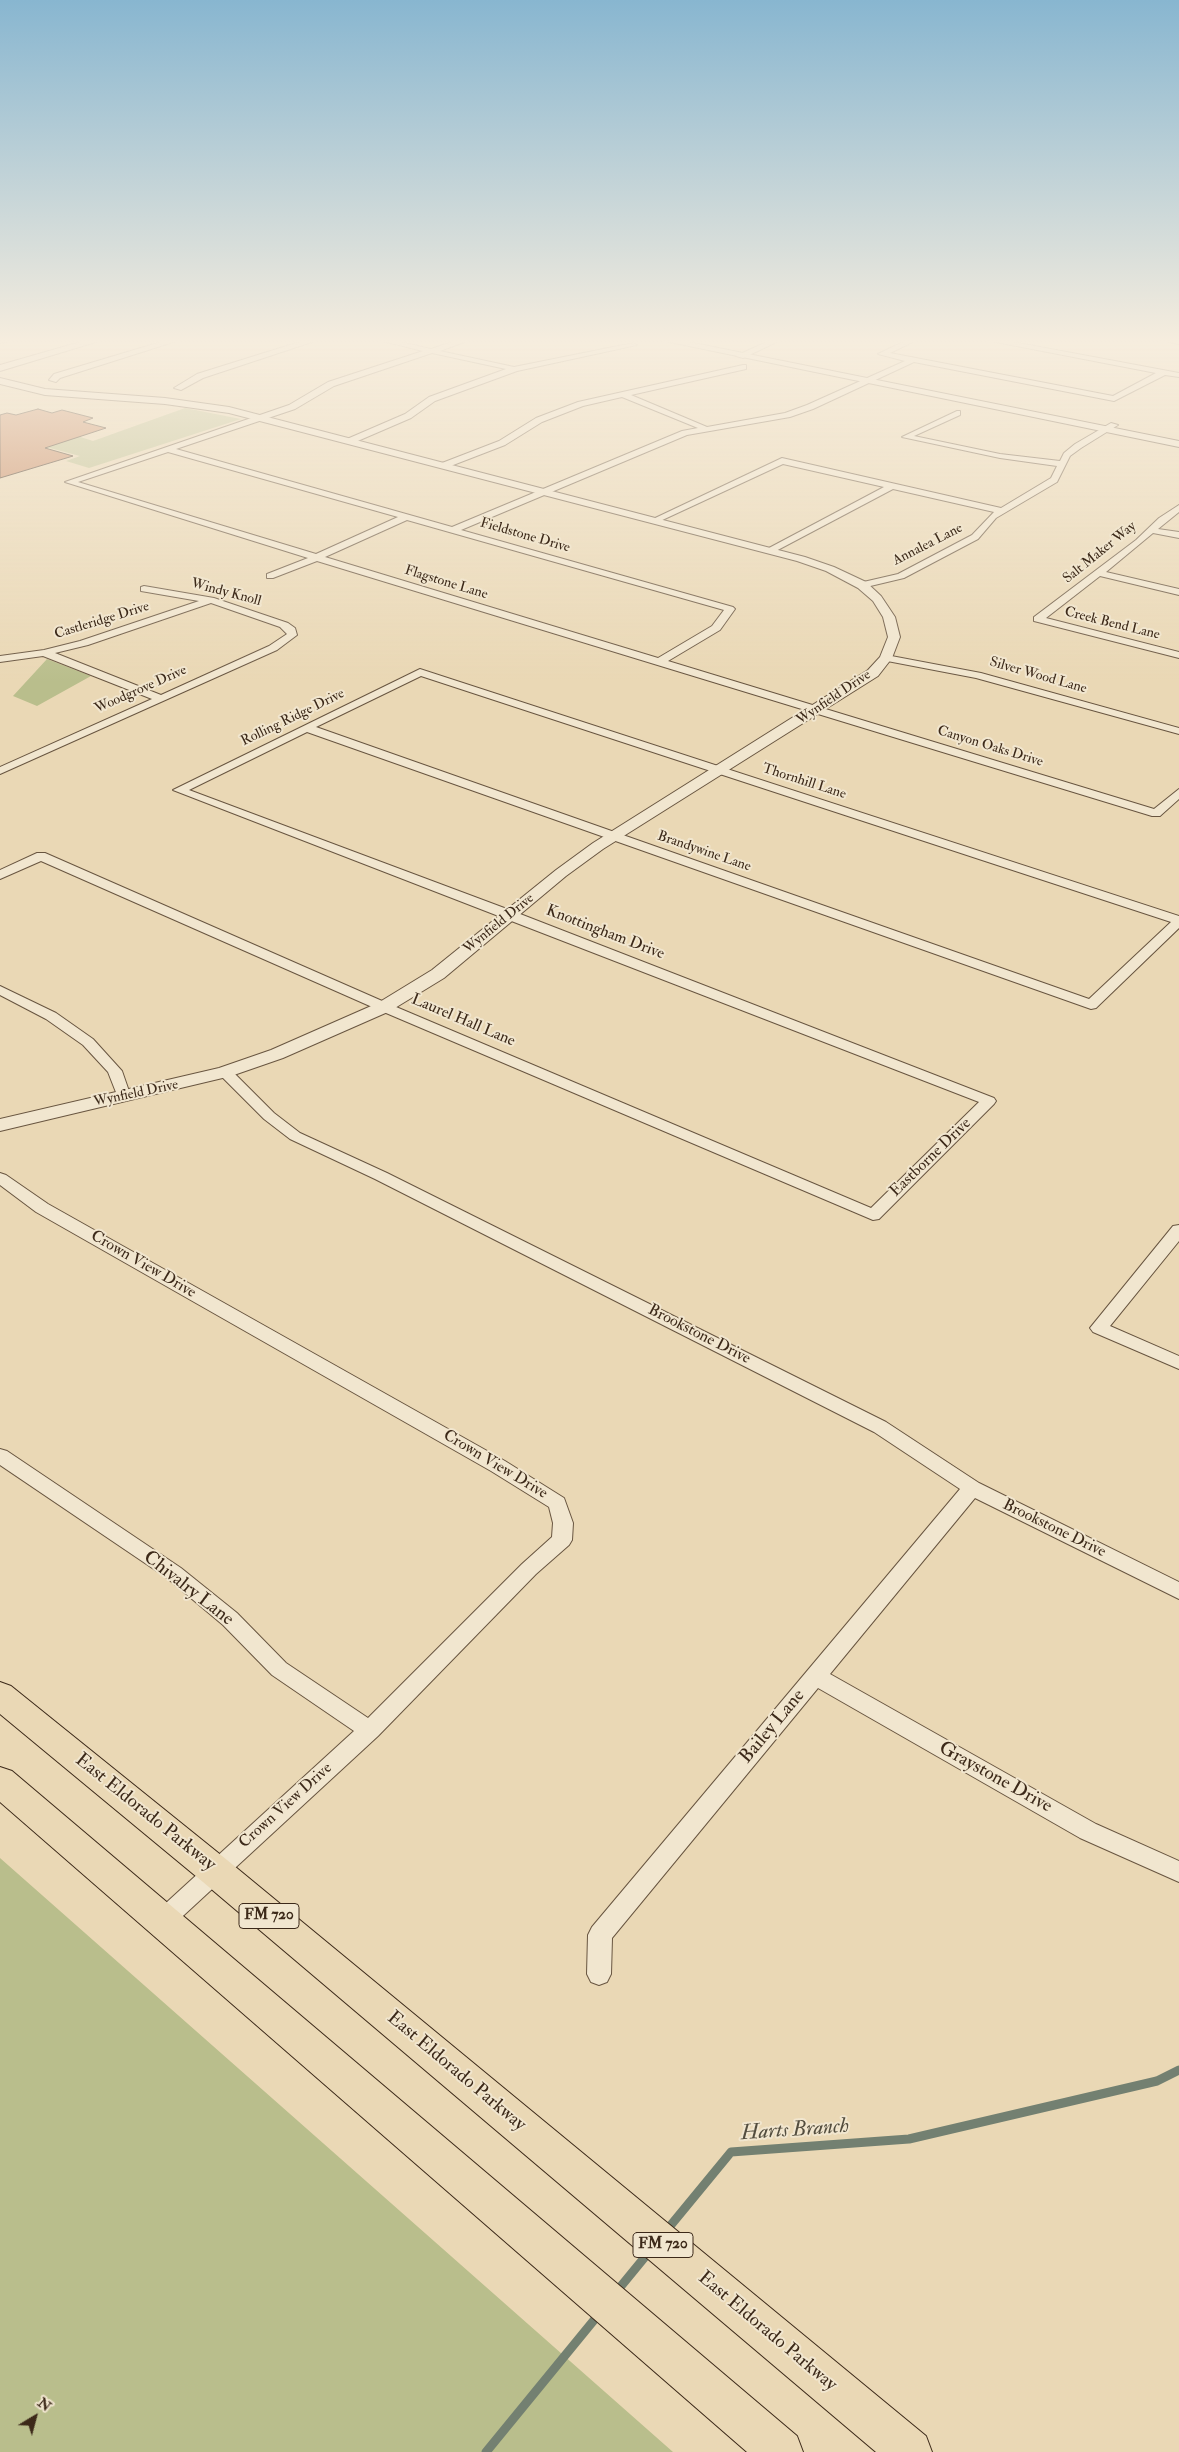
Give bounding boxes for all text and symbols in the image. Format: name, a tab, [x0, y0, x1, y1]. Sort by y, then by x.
street label: Fieldstone Drive	[478, 515, 572, 557]
street label: Salt Maker Way	[1060, 518, 1140, 588]
street label: Annalea Lane	[890, 520, 966, 570]
street label: Flagstone Lane	[402, 562, 490, 604]
street label: Windy Knoll	[189, 576, 263, 610]
street label: Castleridge Drive	[53, 599, 151, 643]
street label: Creek Bend Lane	[1063, 604, 1161, 644]
street label: Silver Wood Lane	[988, 654, 1088, 698]
street label: Woodgrove Drive	[92, 662, 190, 718]
street label: Wynfield Drive	[794, 667, 874, 729]
street label: Rolling Ridge Drive	[239, 686, 347, 750]
street label: Canyon Oaks Drive	[935, 723, 1045, 771]
street label: Thornhill Lane	[760, 761, 848, 803]
street label: Brandywine Lane	[655, 828, 753, 876]
street label: Wynfield Drive	[460, 890, 538, 958]
street label: Knottingham Drive	[543, 902, 667, 964]
street label: Laurel Hall Lane	[408, 990, 518, 1052]
street label: Wynfield Drive	[92, 1077, 180, 1111]
street label: Eastborne Drive	[886, 1115, 976, 1201]
street label: Crown View Drive	[87, 1227, 199, 1303]
street label: Brookstone Drive	[645, 1301, 753, 1369]
street label: Crown View Drive	[439, 1426, 551, 1504]
street label: Brookstone Drive	[999, 1496, 1109, 1562]
street label: Chivalry Lane	[138, 1547, 238, 1631]
street label: Bailey Lane	[735, 1685, 811, 1769]
street label: Graystone Drive	[934, 1737, 1056, 1819]
street label: East Eldorado Parkway	[70, 1749, 220, 1877]
street label: Crown View Drive	[236, 1759, 336, 1853]
road number: FM 720	[239, 1904, 299, 1928]
street label: East Eldorado Parkway	[382, 2007, 530, 2137]
water label: Harts Branch	[740, 2115, 850, 2147]
road number: FM 720	[633, 2232, 693, 2258]
street label: East Eldorado Parkway	[693, 2267, 841, 2397]
north arrow	[10, 2392, 60, 2442]
text: N	[34, 2394, 54, 2415]

